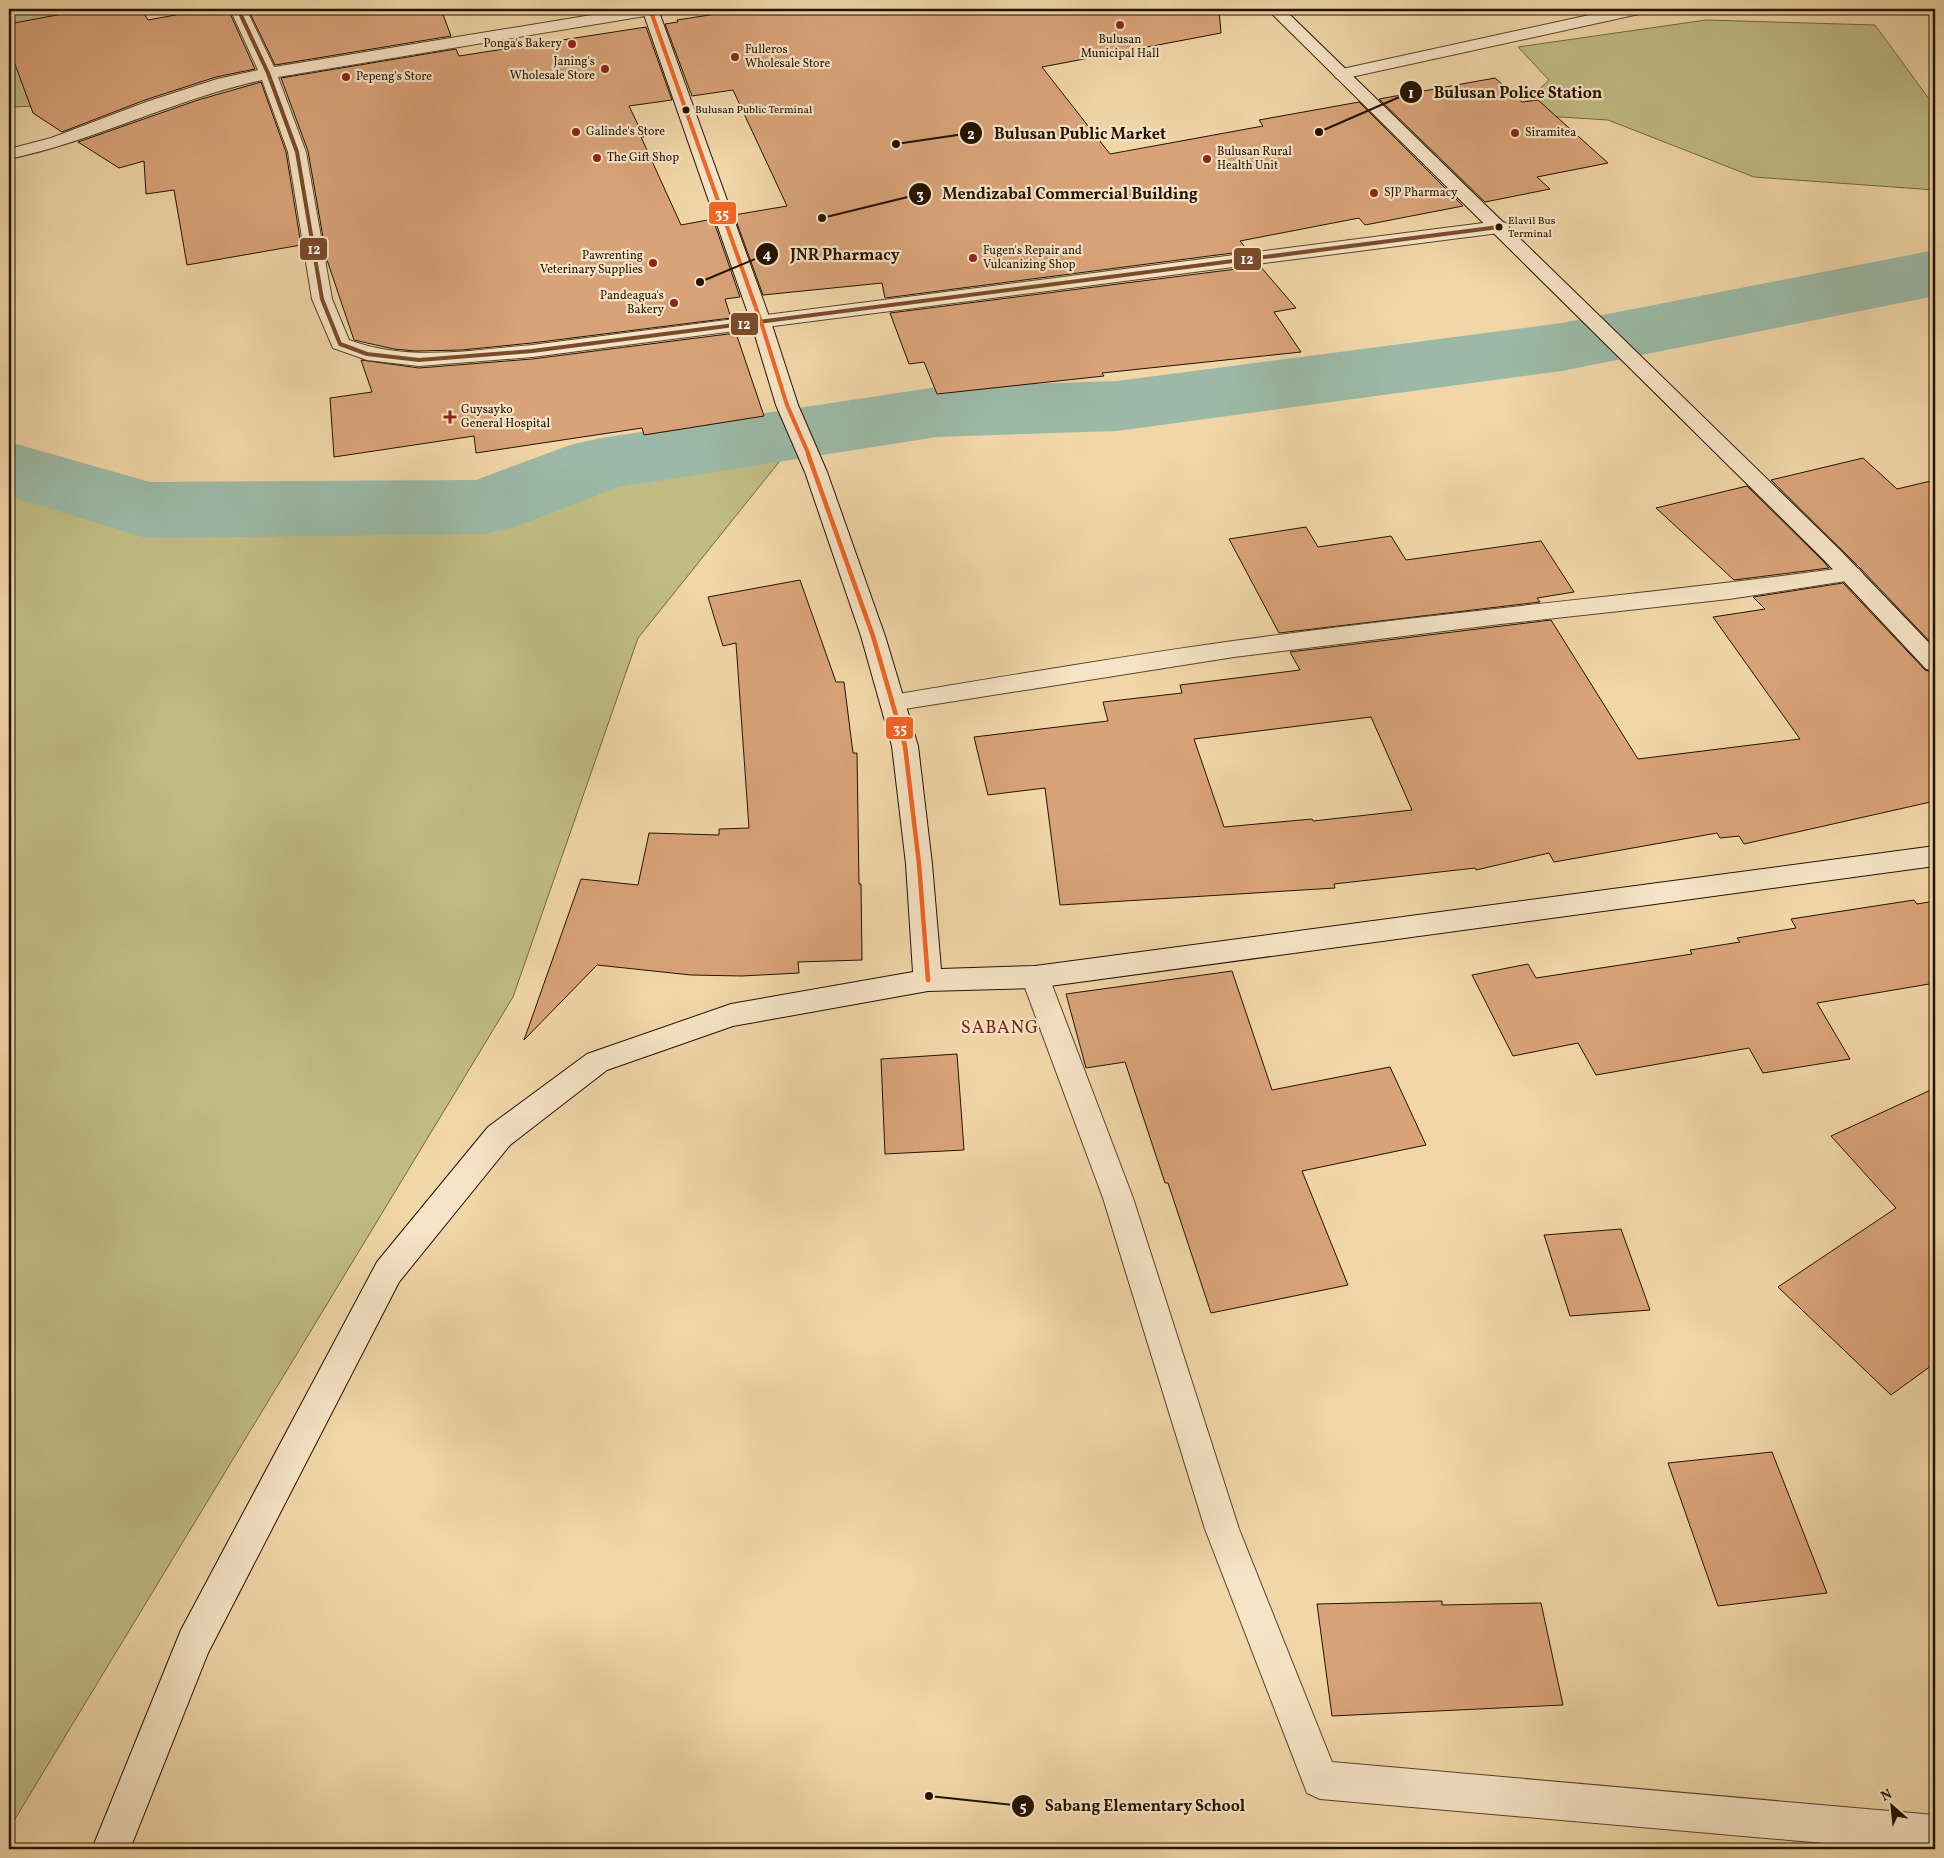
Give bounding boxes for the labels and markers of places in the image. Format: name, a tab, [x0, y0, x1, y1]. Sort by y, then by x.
marker: Bulusan Municipal Hall	[1114, 19, 1126, 31]
place label: Bulusan Municipal Hall	[1081, 32, 1160, 62]
place label: Ponga's Bakery	[484, 36, 563, 52]
marker: Ponga's Bakery	[566, 38, 578, 50]
place label: Fulleros Wholesale Store	[745, 42, 831, 72]
marker: Fulleros Wholesale Store	[729, 51, 741, 63]
place label: Janing's Wholesale Store	[510, 54, 595, 84]
marker: Janing's Wholesale Store	[599, 63, 611, 75]
place label: Pepeng's Store	[356, 69, 432, 85]
marker: Pepeng's Store	[340, 71, 352, 83]
callout: Bulusan Police Station	[1399, 77, 1613, 108]
place label: Bulusan Public Terminal	[695, 103, 812, 118]
marker: Bulusan Public Terminal	[681, 105, 691, 115]
callout: Bulusan Public Market	[959, 118, 1176, 149]
place label: Galinde's Store	[586, 124, 665, 140]
place label: Siramitea	[1525, 125, 1576, 141]
marker: Galinde's Store	[570, 126, 582, 138]
marker: Siramitea	[1509, 127, 1521, 139]
place label: Bulusan Rural Health Unit	[1217, 144, 1292, 174]
place label: The Gift Shop	[607, 150, 679, 166]
marker: The Gift Shop	[591, 152, 603, 164]
marker: Bulusan Rural Health Unit	[1201, 153, 1213, 165]
callout: Mendizabal Commercial Building	[907, 178, 1208, 209]
place label: SJP Pharmacy	[1384, 185, 1458, 201]
marker: SJP Pharmacy	[1368, 187, 1380, 199]
place label: Elavil Bus Terminal	[1508, 214, 1556, 242]
marker: Elavil Bus Terminal	[1494, 222, 1504, 232]
callout: JNR Pharmacy	[755, 239, 909, 270]
place label: Fugen's Repair and Vulcanizing Shop	[983, 243, 1082, 273]
place label: Pawrenting Veterinary Supplies	[540, 248, 643, 278]
marker: Fugen's Repair and Vulcanizing Shop	[967, 252, 979, 264]
marker: Pawrenting Veterinary Supplies	[647, 257, 659, 269]
place label: Pandeagua's Bakery	[600, 288, 664, 318]
marker: Pandeagua's Bakery	[668, 297, 680, 309]
place label: Guysayko General Hospital	[461, 402, 551, 432]
marker: Guysayko General Hospital	[443, 410, 457, 424]
callout: Sabang Elementary School	[1010, 1790, 1256, 1821]

